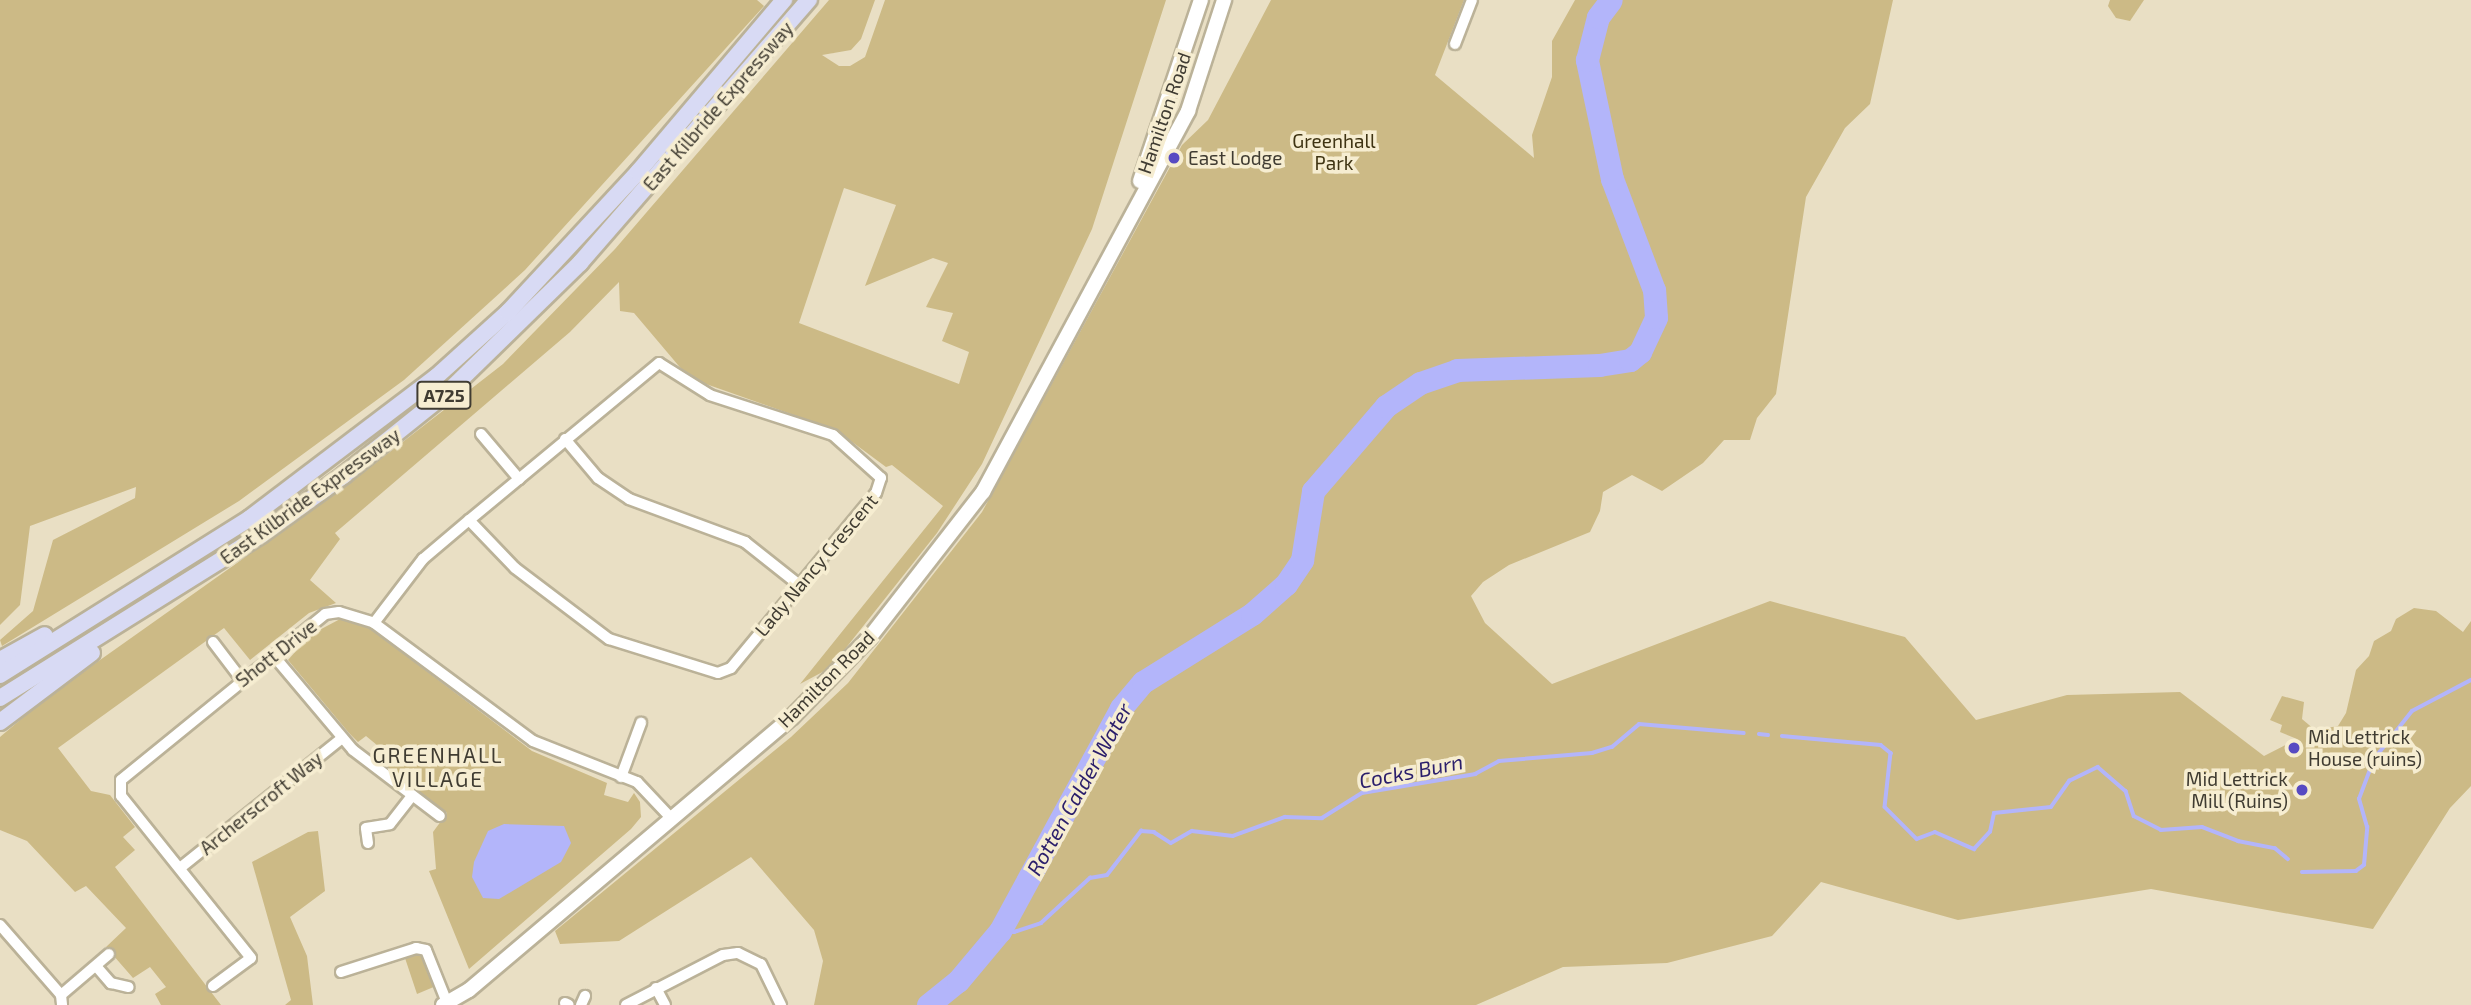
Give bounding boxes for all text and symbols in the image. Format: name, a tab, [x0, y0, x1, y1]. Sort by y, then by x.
street label: East Kilbride Expressway	[638, 17, 798, 195]
street label: Hamilton Road	[1133, 49, 1195, 177]
park label: Greenhall Park	[1292, 130, 1376, 174]
place label: East Lodge	[1188, 147, 1282, 169]
marker: East Lodge	[1166, 150, 1182, 166]
road number: A725	[416, 380, 472, 410]
street label: East Kilbride Expressway	[216, 423, 404, 569]
street label: Lady Nancy Crescent	[750, 489, 882, 641]
street label: Shott Drive	[231, 614, 321, 692]
street label: Hamilton Road	[773, 626, 879, 732]
water label: Rotten Calder Water	[1021, 698, 1137, 880]
place label: Mid Lettrick House (ruins)	[2308, 726, 2422, 770]
marker: Mid Lettrick House (ruins)	[2286, 740, 2302, 756]
district label: GREENHALL VILLAGE	[374, 742, 502, 792]
street label: Archerscroft Way	[195, 747, 327, 859]
water label: Cocks Burn	[1357, 749, 1465, 793]
place label: Mid Lettrick Mill (Ruins)	[2186, 768, 2288, 812]
marker: Mid Lettrick Mill (Ruins)	[2294, 782, 2310, 798]

